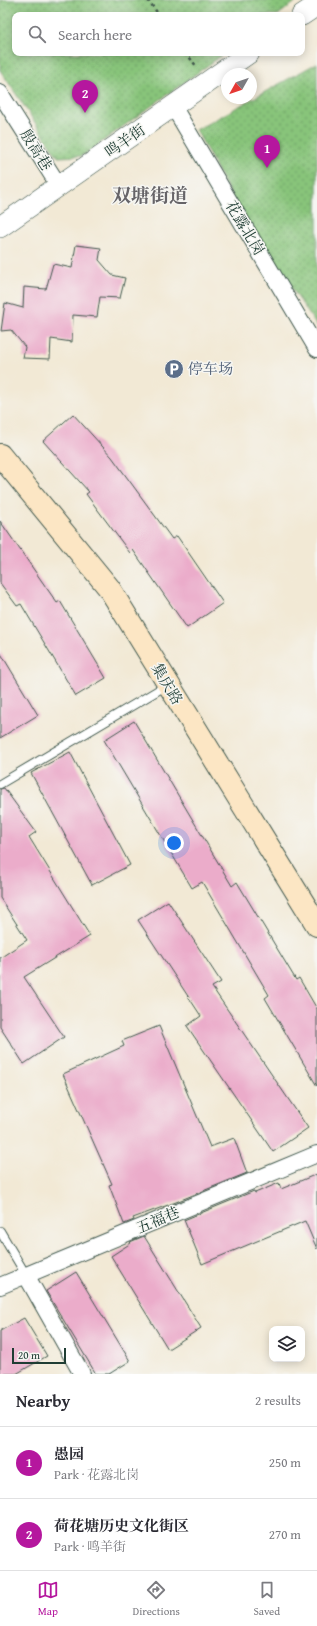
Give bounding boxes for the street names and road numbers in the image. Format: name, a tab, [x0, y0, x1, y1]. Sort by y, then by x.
street label: 鸣羊街	[100, 119, 149, 162]
street label: 殷高巷	[16, 125, 57, 174]
street label: 花露北岗	[221, 197, 270, 259]
street label: 集庆路	[147, 659, 188, 708]
street label: 五福巷	[133, 1201, 183, 1238]

